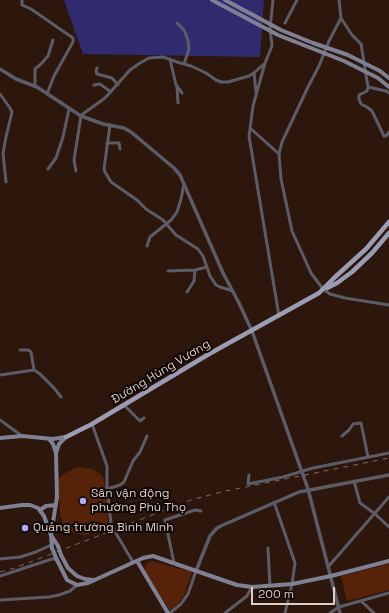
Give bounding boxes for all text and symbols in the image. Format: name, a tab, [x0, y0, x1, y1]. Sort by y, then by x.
street label: Đường Hùng Vương	[109, 337, 213, 407]
place label: Sân vận động phường Phú Thọ	[91, 487, 186, 515]
marker: Sân vận động phường Phú Thọ	[78, 496, 88, 506]
place label: Quảng trường Bình Minh	[33, 521, 173, 535]
marker: Quảng trường Bình Minh	[20, 523, 30, 533]
scale bar	[253, 579, 337, 605]
text: 200 m	[258, 586, 294, 602]

